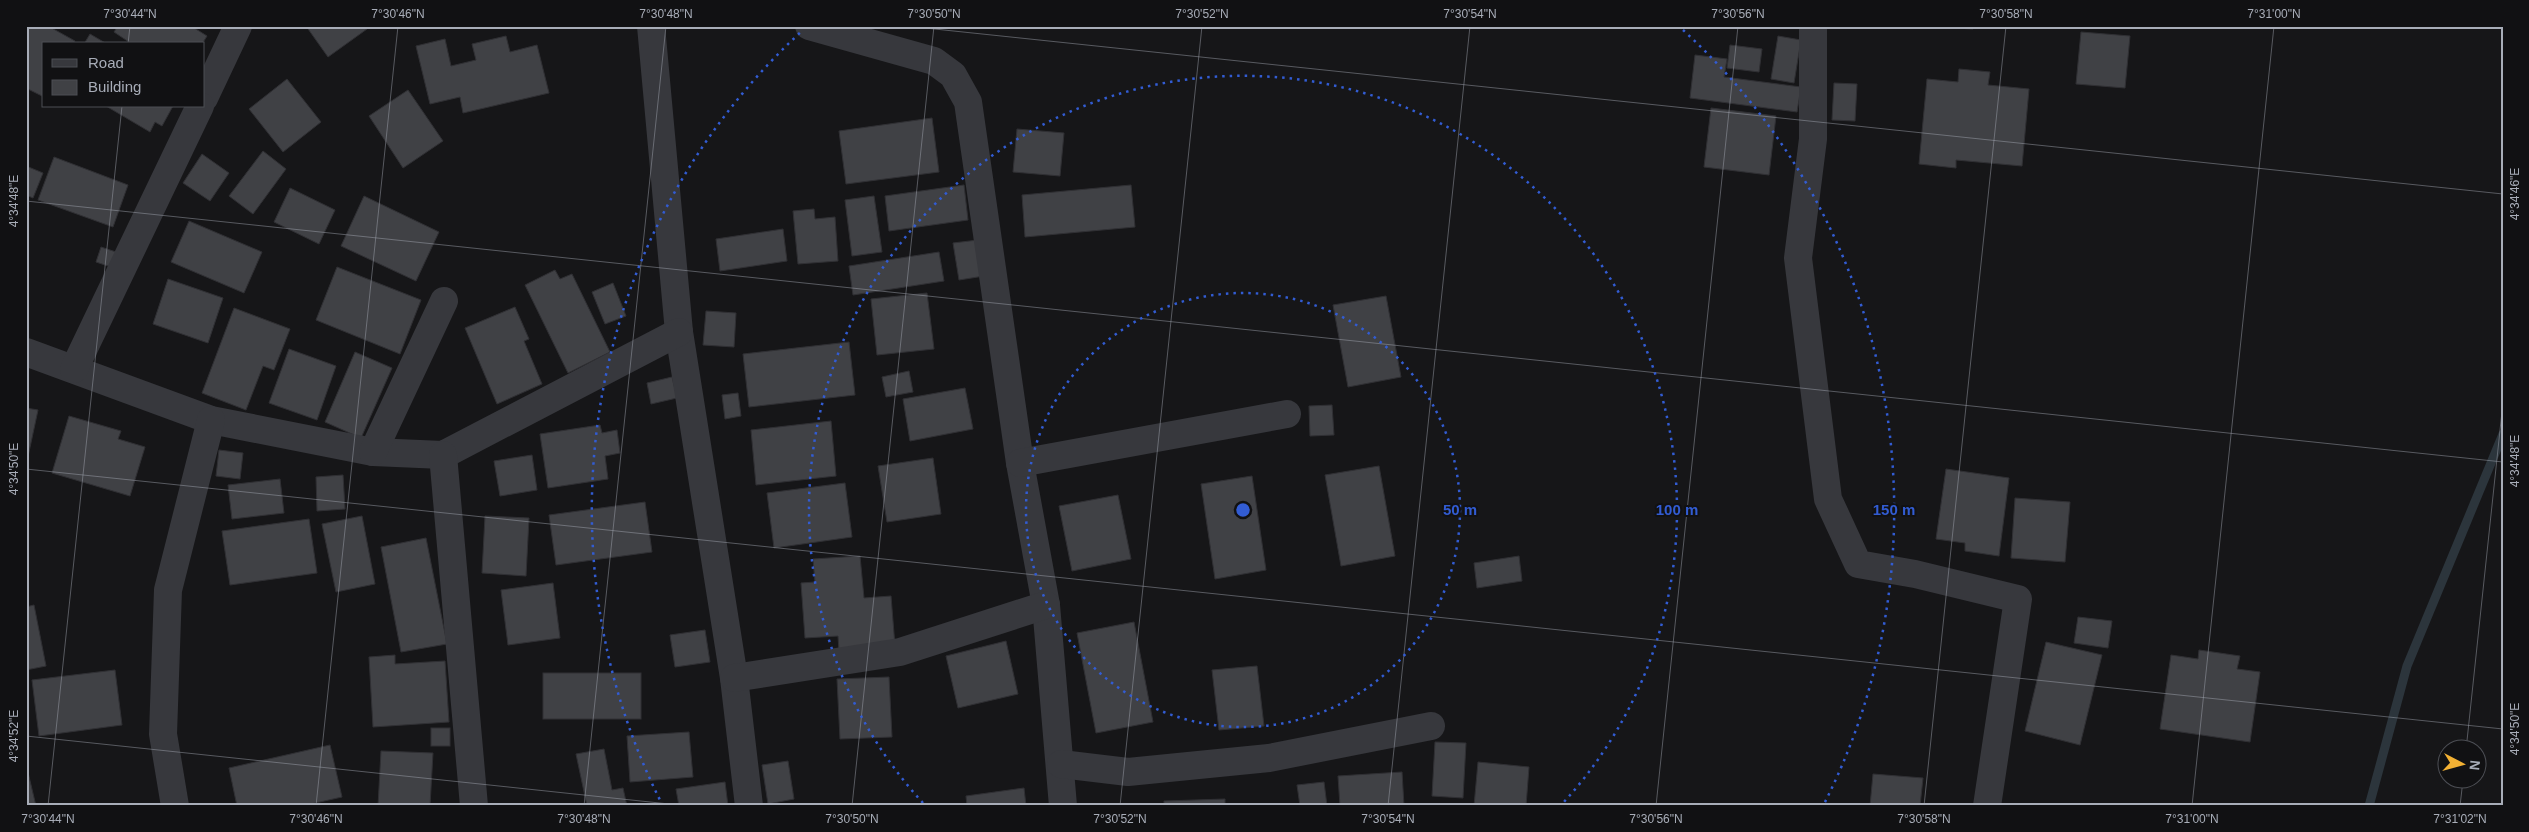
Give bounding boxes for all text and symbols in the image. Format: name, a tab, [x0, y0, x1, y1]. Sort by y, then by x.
text: 7°30'44"N	[103, 7, 157, 21]
text: 7°30'46"N	[371, 7, 425, 21]
text: 7°30'48"N	[639, 7, 693, 21]
text: 7°30'50"N	[907, 7, 961, 21]
text: 7°30'52"N	[1175, 7, 1229, 21]
text: 7°30'54"N	[1443, 7, 1497, 21]
text: 7°30'56"N	[1711, 7, 1765, 21]
text: 7°30'58"N	[1979, 7, 2033, 21]
text: 7°31'00"N	[2247, 7, 2301, 21]
legend	[42, 42, 205, 108]
text: Road	[88, 54, 124, 71]
text: Building	[88, 78, 141, 95]
text: 4°34'46"E	[2508, 168, 2522, 220]
text: 4°34'48"E	[7, 175, 21, 227]
text: 4°34'48"E	[2508, 435, 2522, 487]
text: 4°34'50"E	[7, 443, 21, 495]
centre of rings	[1234, 501, 1252, 519]
text: 50 m	[1443, 501, 1477, 518]
text: 100 m	[1656, 501, 1698, 518]
text: 150 m	[1873, 501, 1915, 518]
text: 4°34'50"E	[2508, 703, 2522, 755]
text: 4°34'52"E	[7, 710, 21, 762]
north arrow	[2436, 740, 2486, 790]
text: N	[2466, 759, 2483, 771]
text: 7°30'44"N	[21, 812, 75, 826]
text: 7°30'46"N	[289, 812, 343, 826]
text: 7°30'48"N	[557, 812, 611, 826]
text: 7°30'50"N	[825, 812, 879, 826]
text: 7°30'52"N	[1093, 812, 1147, 826]
text: 7°30'54"N	[1361, 812, 1415, 826]
text: 7°30'56"N	[1629, 812, 1683, 826]
text: 7°30'58"N	[1897, 812, 1951, 826]
text: 7°31'00"N	[2165, 812, 2219, 826]
text: 7°31'02"N	[2433, 812, 2487, 826]

